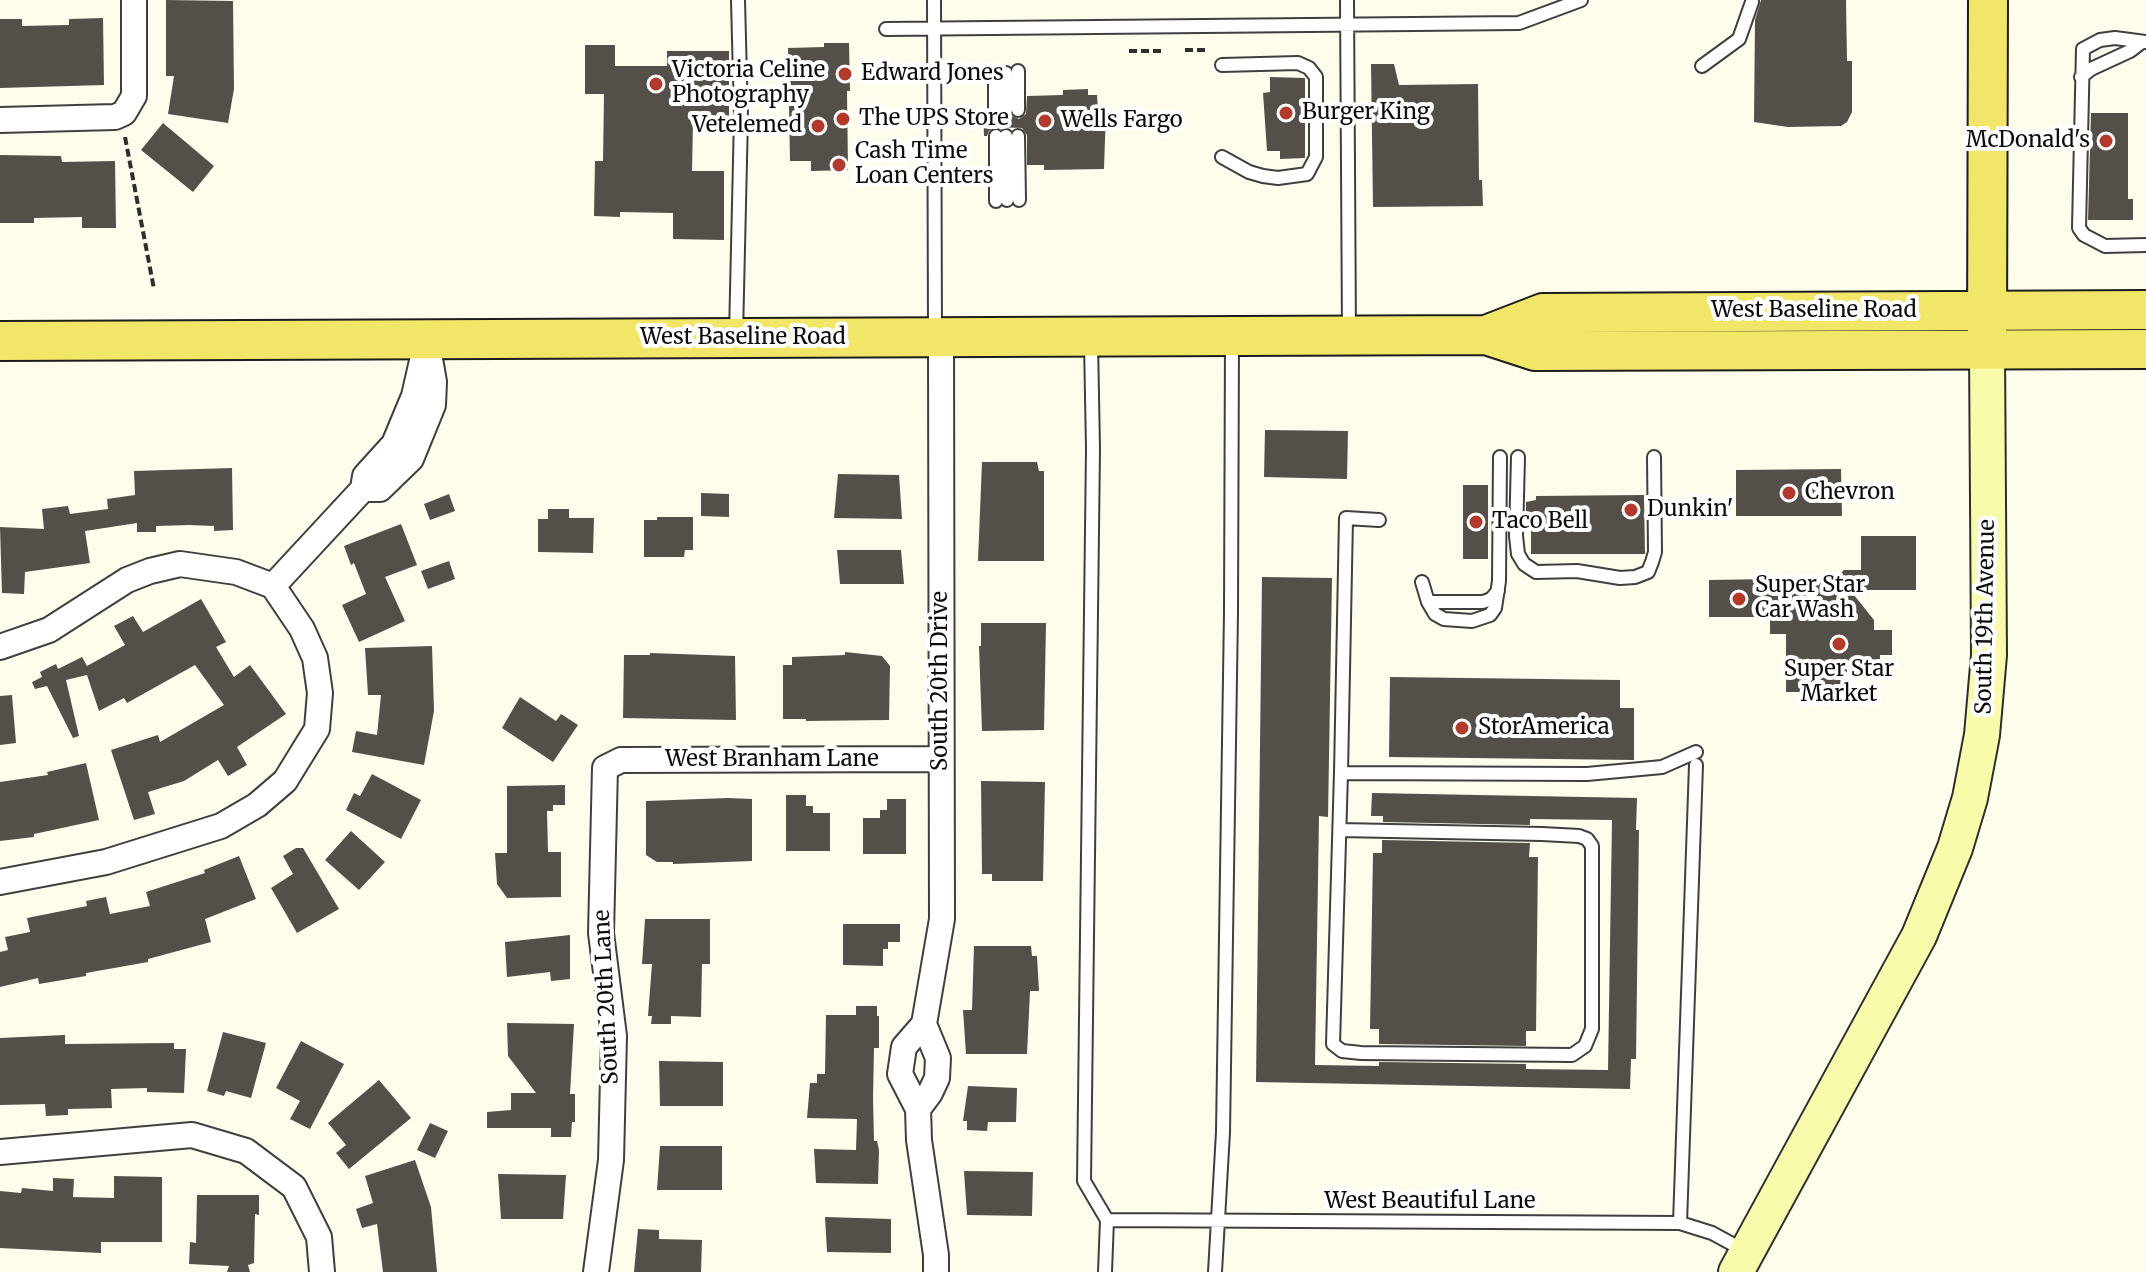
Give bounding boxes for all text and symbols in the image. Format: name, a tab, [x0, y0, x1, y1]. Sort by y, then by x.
place label: Victoria Celine Photography	[672, 58, 825, 110]
place label: Edward Jones	[861, 61, 1004, 87]
marker: Edward Jones	[836, 65, 854, 83]
marker: Victoria Celine Photography	[647, 75, 665, 93]
place label: Burger King	[1302, 100, 1430, 126]
marker: Burger King	[1277, 104, 1295, 122]
place label: The UPS Store	[859, 106, 1009, 132]
place label: Wells Fargo	[1061, 108, 1183, 134]
marker: The UPS Store	[834, 110, 852, 128]
marker: Wells Fargo	[1036, 112, 1054, 130]
place label: Vetelemed	[692, 113, 802, 139]
marker: Vetelemed	[809, 117, 827, 135]
place label: McDonald's	[1966, 128, 2090, 154]
marker: McDonald's	[2097, 132, 2115, 150]
place label: Cash Time Loan Centers	[855, 139, 993, 190]
marker: Cash Time Loan Centers	[830, 156, 848, 174]
street label: West Baseline Road	[1711, 298, 1917, 324]
street label: West Baseline Road	[640, 325, 846, 351]
place label: Chevron	[1805, 480, 1895, 506]
marker: Chevron	[1780, 484, 1798, 502]
place label: Dunkin'	[1647, 497, 1733, 523]
marker: Dunkin'	[1622, 501, 1640, 519]
place label: Taco Bell	[1492, 509, 1588, 535]
marker: Taco Bell	[1467, 513, 1485, 531]
street label: South 19th Avenue	[1971, 519, 2001, 715]
place label: Super Star Car Wash	[1755, 573, 1865, 624]
marker: Super Star Car Wash	[1730, 590, 1748, 608]
street label: South 20th Drive	[928, 591, 954, 771]
marker: Super Star Market	[1830, 635, 1848, 653]
place label: Super Star Market	[1784, 657, 1894, 708]
place label: StorAmerica	[1478, 715, 1609, 741]
marker: StorAmerica	[1453, 719, 1471, 737]
street label: West Branham Lane	[665, 747, 879, 773]
street label: South 20th Lane	[589, 909, 625, 1085]
street label: West Beautiful Lane	[1324, 1189, 1536, 1215]

